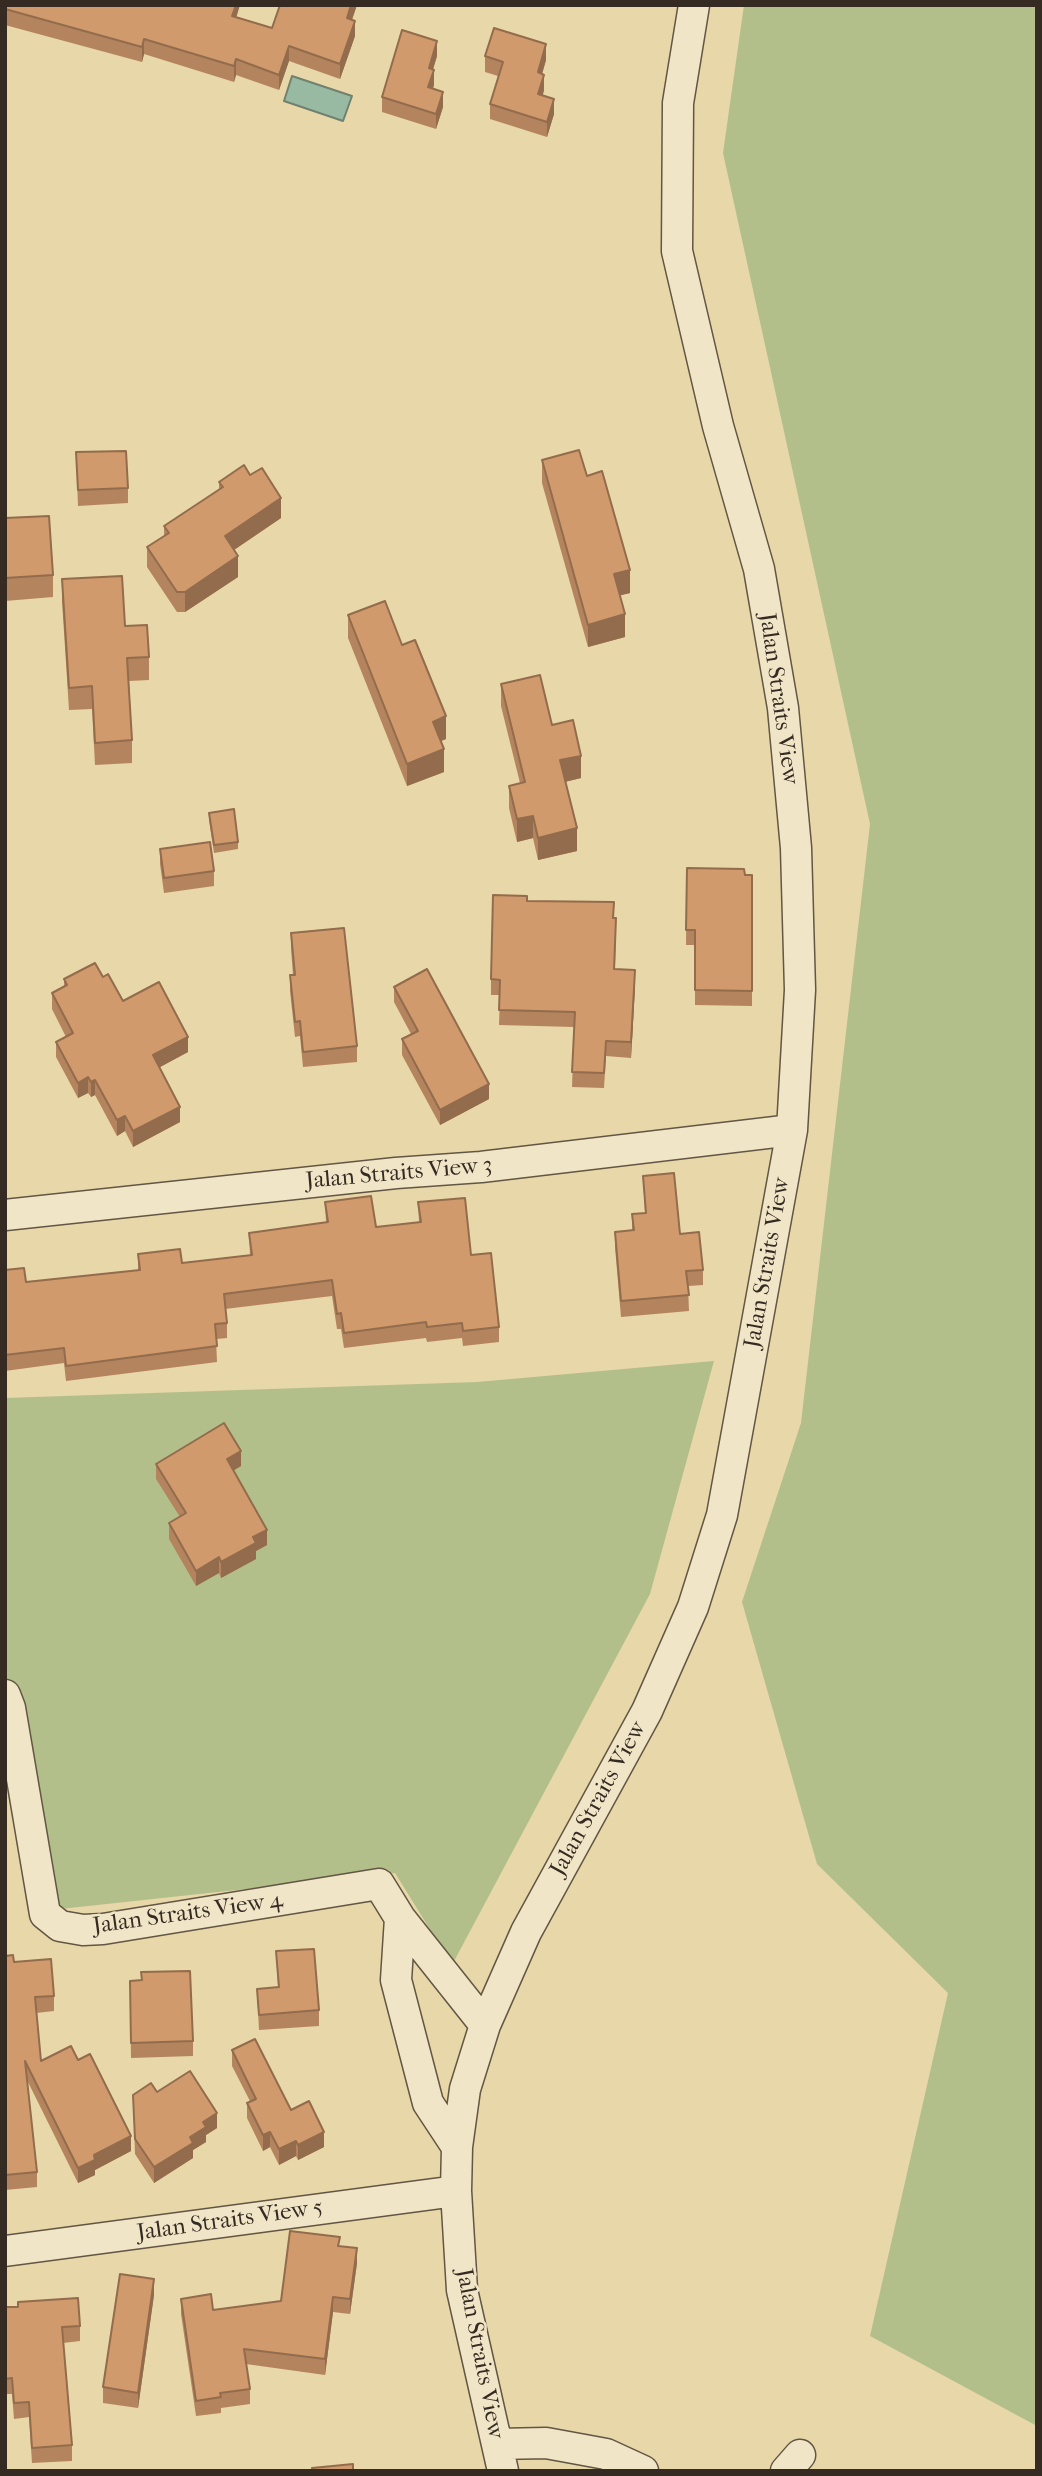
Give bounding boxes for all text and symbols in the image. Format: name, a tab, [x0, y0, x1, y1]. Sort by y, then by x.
street label: Jalan Straits View	[752, 612, 804, 786]
street label: Jalan Straits View 3	[305, 1152, 493, 1196]
street label: Jalan Straits View	[739, 1176, 797, 1350]
street label: Jalan Straits View	[545, 1717, 653, 1881]
street label: Jalan Straits View 4	[91, 1887, 285, 1941]
street label: Jalan Straits View 5	[135, 2194, 325, 2248]
street label: Jalan Straits View	[449, 2267, 509, 2441]

